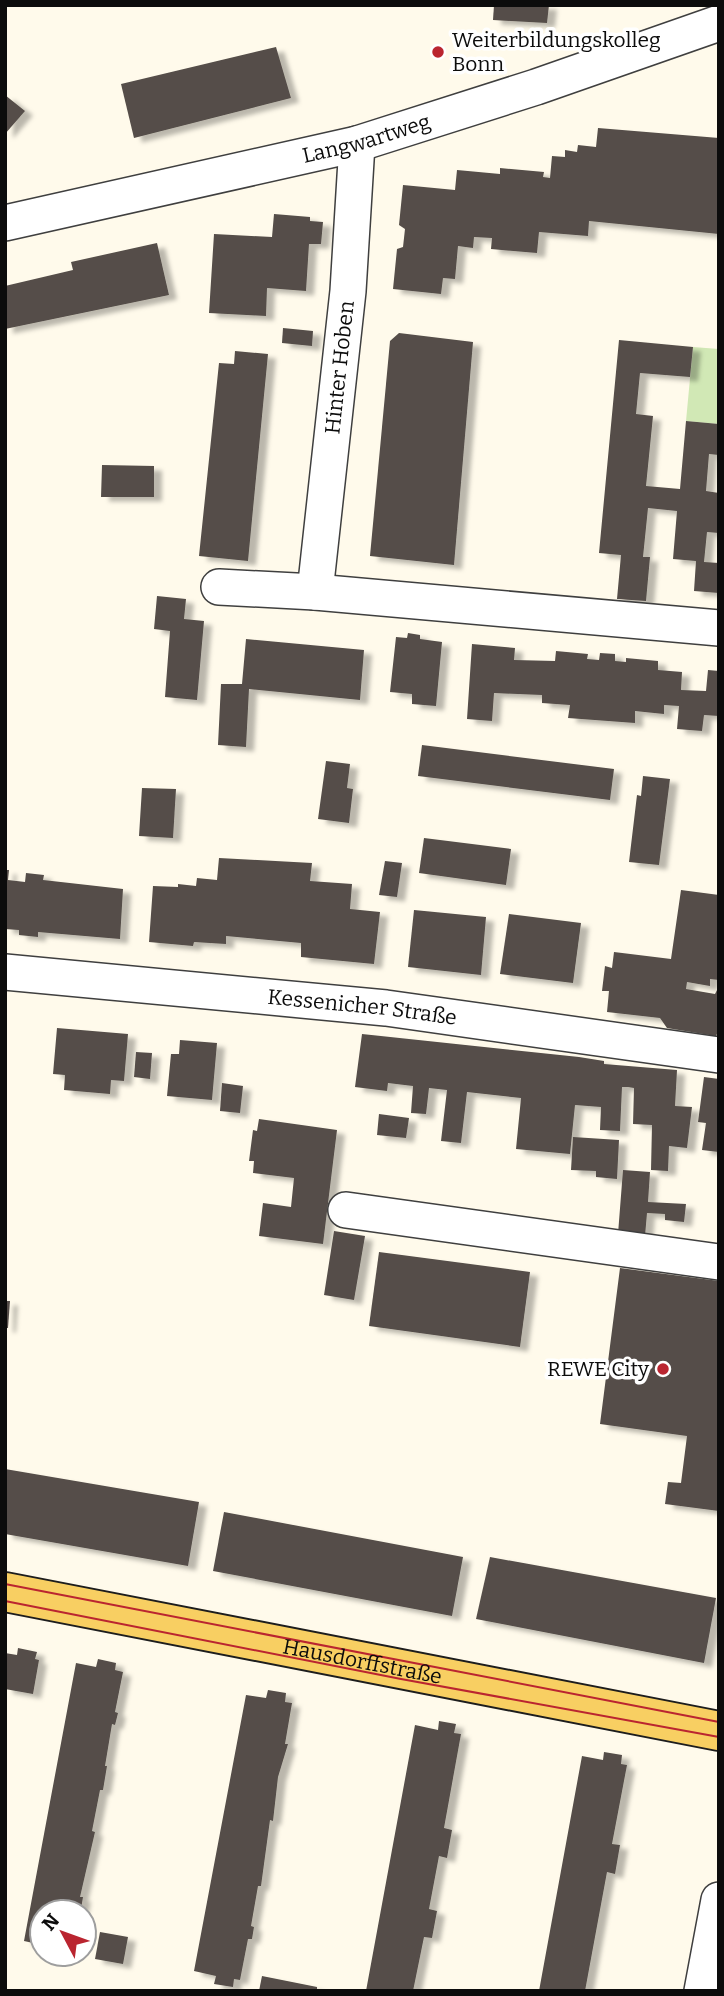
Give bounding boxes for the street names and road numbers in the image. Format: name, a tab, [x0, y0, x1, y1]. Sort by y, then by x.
street label: Langwartweg	[300, 108, 434, 169]
street label: Hinter Hoben	[319, 299, 360, 435]
street label: Kessenicher Straße	[267, 984, 458, 1031]
street label: Hausdorffstraße	[281, 1633, 444, 1690]

